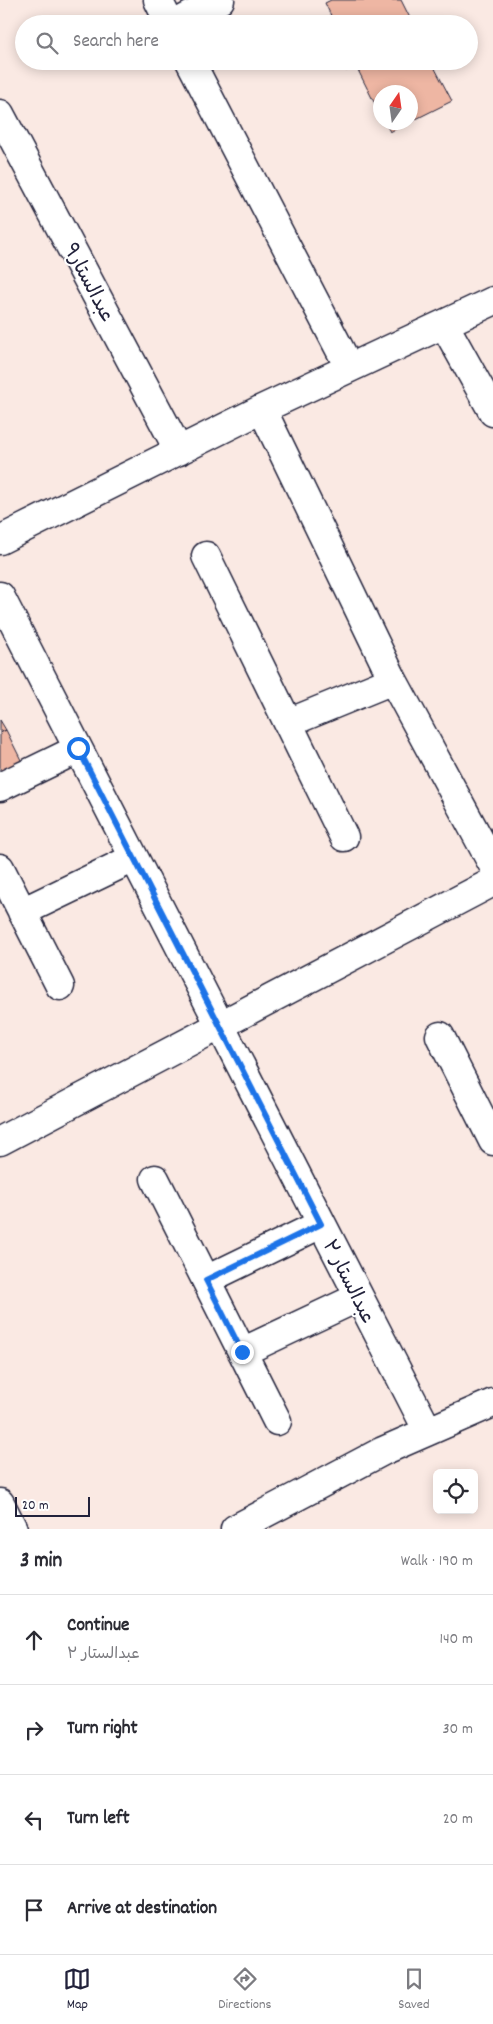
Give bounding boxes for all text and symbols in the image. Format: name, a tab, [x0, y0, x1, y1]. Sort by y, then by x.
search box	[15, 15, 478, 70]
icon: search	[33, 29, 61, 57]
text: Search here	[73, 29, 159, 56]
north arrow	[373, 85, 418, 130]
street label: عبدالستار۹	[55, 239, 120, 328]
route start	[67, 737, 90, 760]
street label: عبدالستار ۲	[314, 1235, 380, 1329]
route end	[231, 1341, 254, 1364]
map controls	[433, 1469, 478, 1514]
button: locate	[433, 1469, 478, 1514]
scale bar	[15, 1494, 90, 1517]
text: 20 m	[22, 1496, 49, 1516]
text: 3 min	[20, 1547, 62, 1577]
text: Walk · 190 m	[401, 1550, 473, 1573]
text: Continue	[67, 1613, 129, 1640]
icon: ahead	[20, 1626, 48, 1654]
text: 140 m	[439, 1628, 473, 1651]
text: عبدالستار ۲	[67, 1643, 140, 1666]
icon: right	[20, 1716, 48, 1744]
text: Turn right	[67, 1716, 138, 1743]
text: 30 m	[443, 1718, 473, 1741]
icon: left	[20, 1806, 48, 1834]
text: Turn left	[67, 1806, 130, 1833]
text: 20 m	[443, 1808, 473, 1831]
icon: arrive	[20, 1896, 48, 1924]
text: Arrive at destination	[67, 1896, 217, 1923]
tab: Map	[63, 1965, 91, 2015]
tab: Directions	[218, 1965, 271, 2015]
tab: Saved	[398, 1965, 430, 2015]

